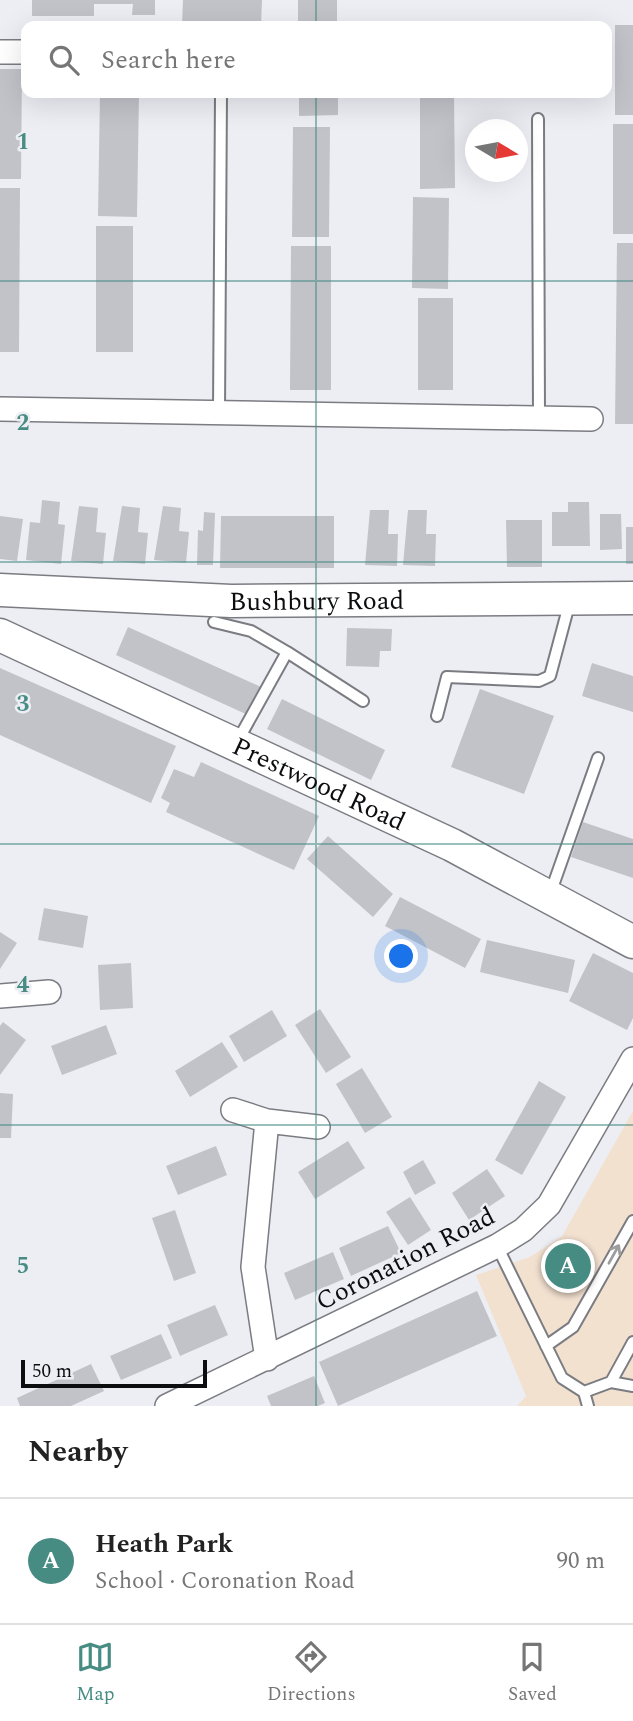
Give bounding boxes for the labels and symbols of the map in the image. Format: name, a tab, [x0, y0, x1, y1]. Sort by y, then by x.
north arrow	[465, 119, 528, 182]
text: 1	[17, 125, 29, 160]
text: 2	[17, 406, 30, 441]
street label: Bushbury Road	[229, 581, 404, 622]
text: 3	[17, 687, 30, 722]
street label: Prestwood Road	[226, 727, 412, 842]
your location	[384, 939, 418, 973]
text: 4	[17, 968, 30, 1003]
street label: Coronation Road	[309, 1196, 502, 1321]
pin: A	[545, 1240, 591, 1292]
one-way arrow	[607, 1244, 621, 1264]
text: 5	[17, 1249, 29, 1284]
scale bar	[21, 1357, 206, 1389]

